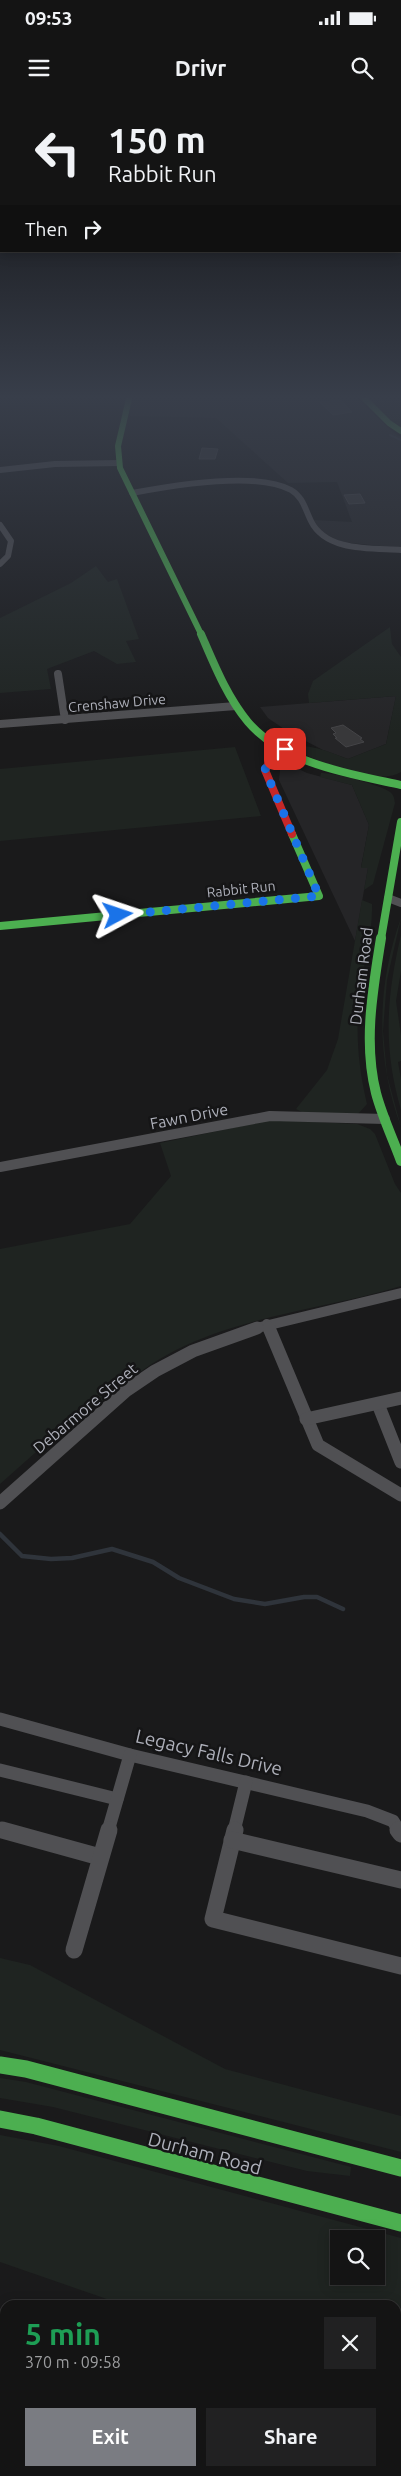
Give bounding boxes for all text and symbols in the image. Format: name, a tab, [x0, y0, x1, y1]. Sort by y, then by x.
text: 09:53	[25, 7, 73, 29]
icon: menu	[25, 54, 53, 82]
icon: search	[348, 54, 376, 82]
text: Drivr	[175, 55, 226, 80]
icon: left	[25, 120, 90, 185]
text: 150 m	[108, 120, 206, 160]
text: Rabbit Run	[108, 161, 217, 186]
icon: right	[78, 215, 106, 243]
text: Then	[25, 218, 68, 240]
street label: Crenshaw Drive	[67, 691, 167, 715]
pin	[264, 728, 306, 770]
icon: arrive	[271, 735, 299, 763]
street label: Rabbit Run	[206, 877, 276, 901]
position arrow	[91, 888, 143, 940]
street label: Durham Road	[346, 926, 376, 1026]
street label: Fawn Drive	[148, 1100, 230, 1132]
street label: Debarmore Street	[29, 1359, 141, 1457]
street label: Legacy Falls Drive	[133, 1724, 285, 1780]
street label: Durham Road	[146, 2127, 264, 2179]
map controls	[330, 2230, 385, 2285]
button: search	[330, 2230, 385, 2285]
text: 5 min	[25, 2317, 101, 2351]
button: close	[324, 2317, 376, 2369]
text: 370 m · 09:58	[25, 2353, 121, 2371]
button: Exit	[25, 2408, 196, 2466]
button: Share	[206, 2408, 376, 2466]

